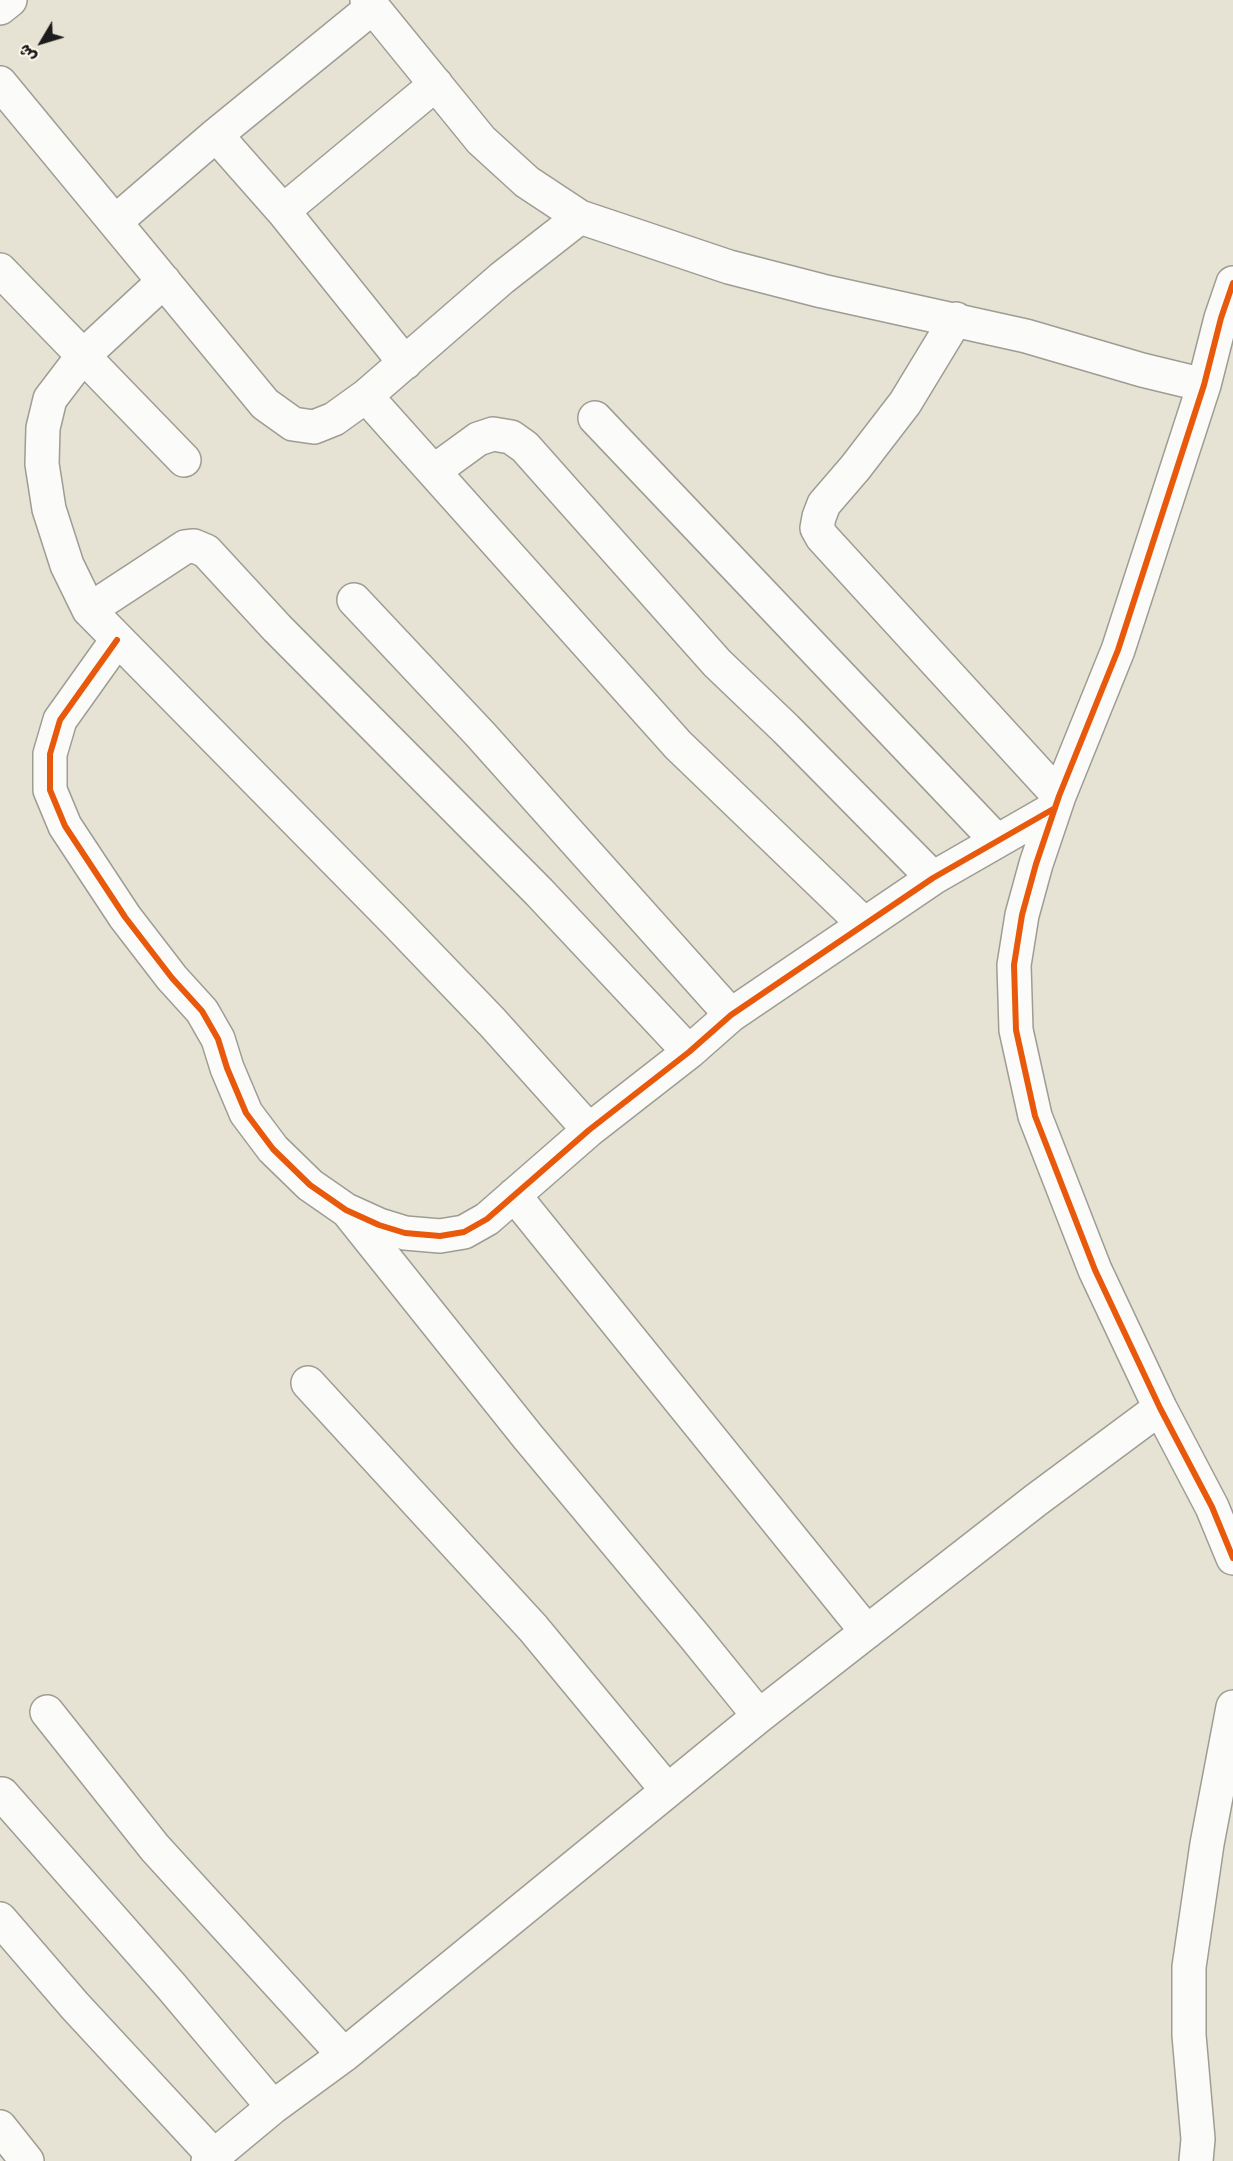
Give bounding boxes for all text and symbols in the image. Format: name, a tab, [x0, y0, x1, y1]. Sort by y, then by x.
north arrow	[12, 12, 72, 72]
text: ش	[15, 40, 41, 66]

